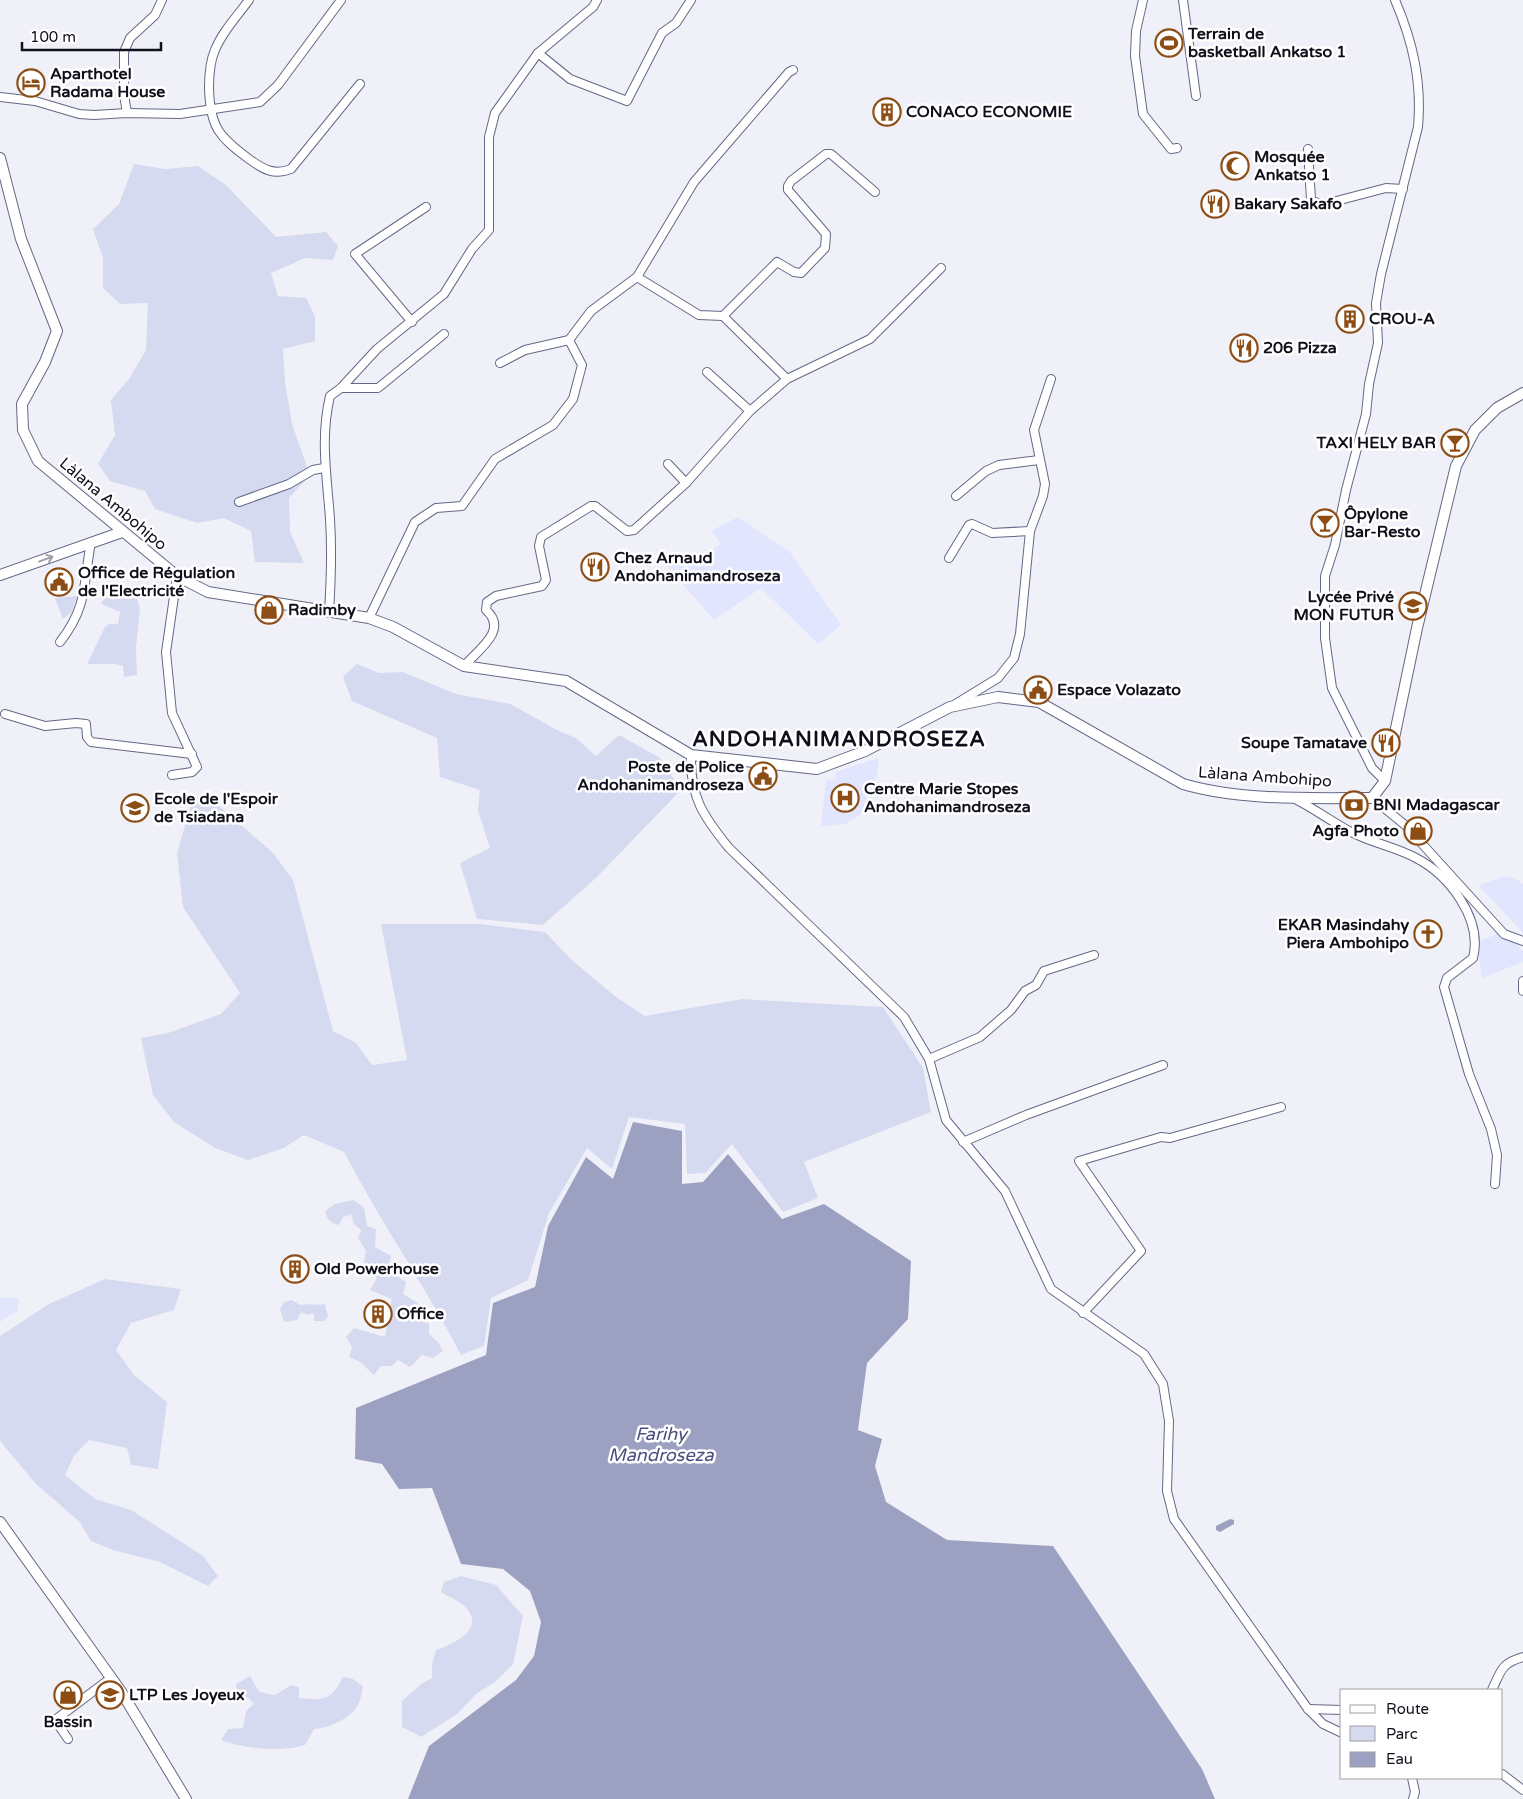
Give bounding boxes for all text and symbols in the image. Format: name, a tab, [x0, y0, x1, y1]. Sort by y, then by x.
scale bar	[22, 20, 161, 52]
place label: Terrain de basketball Ankatso 1	[1187, 24, 1346, 62]
text: 100 m	[30, 28, 76, 46]
sports icon: Terrain de basketball Ankatso 1	[1154, 28, 1184, 58]
place label: Aparthotel Radama House	[50, 64, 165, 102]
hotel icon: Aparthotel Radama House	[16, 68, 46, 98]
building icon: CONACO ECONOMIE	[872, 97, 902, 127]
place label: CONACO ECONOMIE	[906, 102, 1072, 122]
place label: Mosquée Ankatso 1	[1254, 147, 1331, 185]
mosque icon: Mosquée Ankatso 1	[1220, 151, 1250, 181]
restaurant icon: Bakary Sakafo	[1200, 189, 1230, 219]
place label: Bakary Sakafo	[1234, 194, 1342, 214]
building icon: CROU-A	[1335, 304, 1365, 334]
place label: CROU-A	[1369, 309, 1435, 329]
restaurant icon: 206 Pizza	[1229, 333, 1259, 363]
place label: 206 Pizza	[1263, 338, 1337, 358]
bar icon: TAXI HELY BAR	[1440, 428, 1470, 458]
place label: TAXI HELY BAR	[1316, 433, 1436, 453]
street label: Làlana Ambohipo	[55, 453, 171, 555]
place label: Ôpylone Bar-Resto	[1344, 504, 1421, 542]
bar icon: Ôpylone Bar-Resto	[1310, 508, 1340, 538]
place label: Chez Arnaud Andohanimandroseza	[614, 548, 781, 586]
restaurant icon: Chez Arnaud Andohanimandroseza	[580, 552, 610, 582]
one-way arrow	[38, 554, 53, 563]
place label: Office de Régulation de l'Electricité	[78, 563, 235, 601]
public building icon: Office de Régulation de l'Electricité	[44, 567, 74, 597]
place label: Lycée Privé MON FUTUR	[1293, 587, 1394, 625]
school or university icon: Lycée Privé MON FUTUR	[1398, 591, 1428, 621]
shop icon: Radimby	[254, 595, 284, 625]
place label: Radimby	[288, 600, 356, 620]
public building icon: Espace Volazato	[1023, 675, 1053, 705]
place label: Espace Volazato	[1057, 680, 1181, 700]
district label: ANDOHANIMANDROSEZA	[692, 727, 986, 752]
restaurant icon: Soupe Tamatave	[1371, 728, 1401, 758]
place label: Soupe Tamatave	[1241, 733, 1367, 753]
place label: Poste de Police Andohanimandroseza	[577, 757, 744, 795]
public building icon: Poste de Police Andohanimandroseza	[748, 761, 778, 791]
street label: Làlana Ambohipo	[1197, 762, 1333, 792]
place label: Centre Marie Stopes Andohanimandroseza	[864, 779, 1031, 817]
hospital icon: Centre Marie Stopes Andohanimandroseza	[830, 783, 860, 813]
place label: Ecole de l'Espoir de Tsiadana	[154, 789, 279, 827]
bank icon: BNI Madagascar	[1339, 790, 1369, 820]
school or university icon: Ecole de l'Espoir de Tsiadana	[120, 793, 150, 823]
place label: BNI Madagascar	[1373, 795, 1500, 815]
shop icon: Agfa Photo	[1403, 816, 1433, 846]
place label: Agfa Photo	[1312, 821, 1399, 841]
place label: EKAR Masindahy Piera Ambohipo	[1278, 915, 1409, 953]
church icon: EKAR Masindahy Piera Ambohipo	[1413, 919, 1443, 949]
building icon: Old Powerhouse	[280, 1254, 310, 1284]
place label: Old Powerhouse	[314, 1259, 439, 1279]
building icon: Office	[363, 1299, 393, 1329]
place label: Office	[397, 1304, 444, 1324]
water label: Farihy Mandroseza	[608, 1423, 715, 1466]
shop icon: Bassin	[53, 1680, 83, 1710]
school or university icon: LTP Les Joyeux	[95, 1680, 125, 1710]
place label: LTP Les Joyeux	[129, 1685, 245, 1705]
legend	[1340, 1689, 1503, 1779]
text: Route	[1386, 1700, 1429, 1718]
place label: Bassin	[43, 1712, 93, 1732]
text: Parc	[1386, 1725, 1418, 1743]
text: Eau	[1386, 1750, 1413, 1768]

